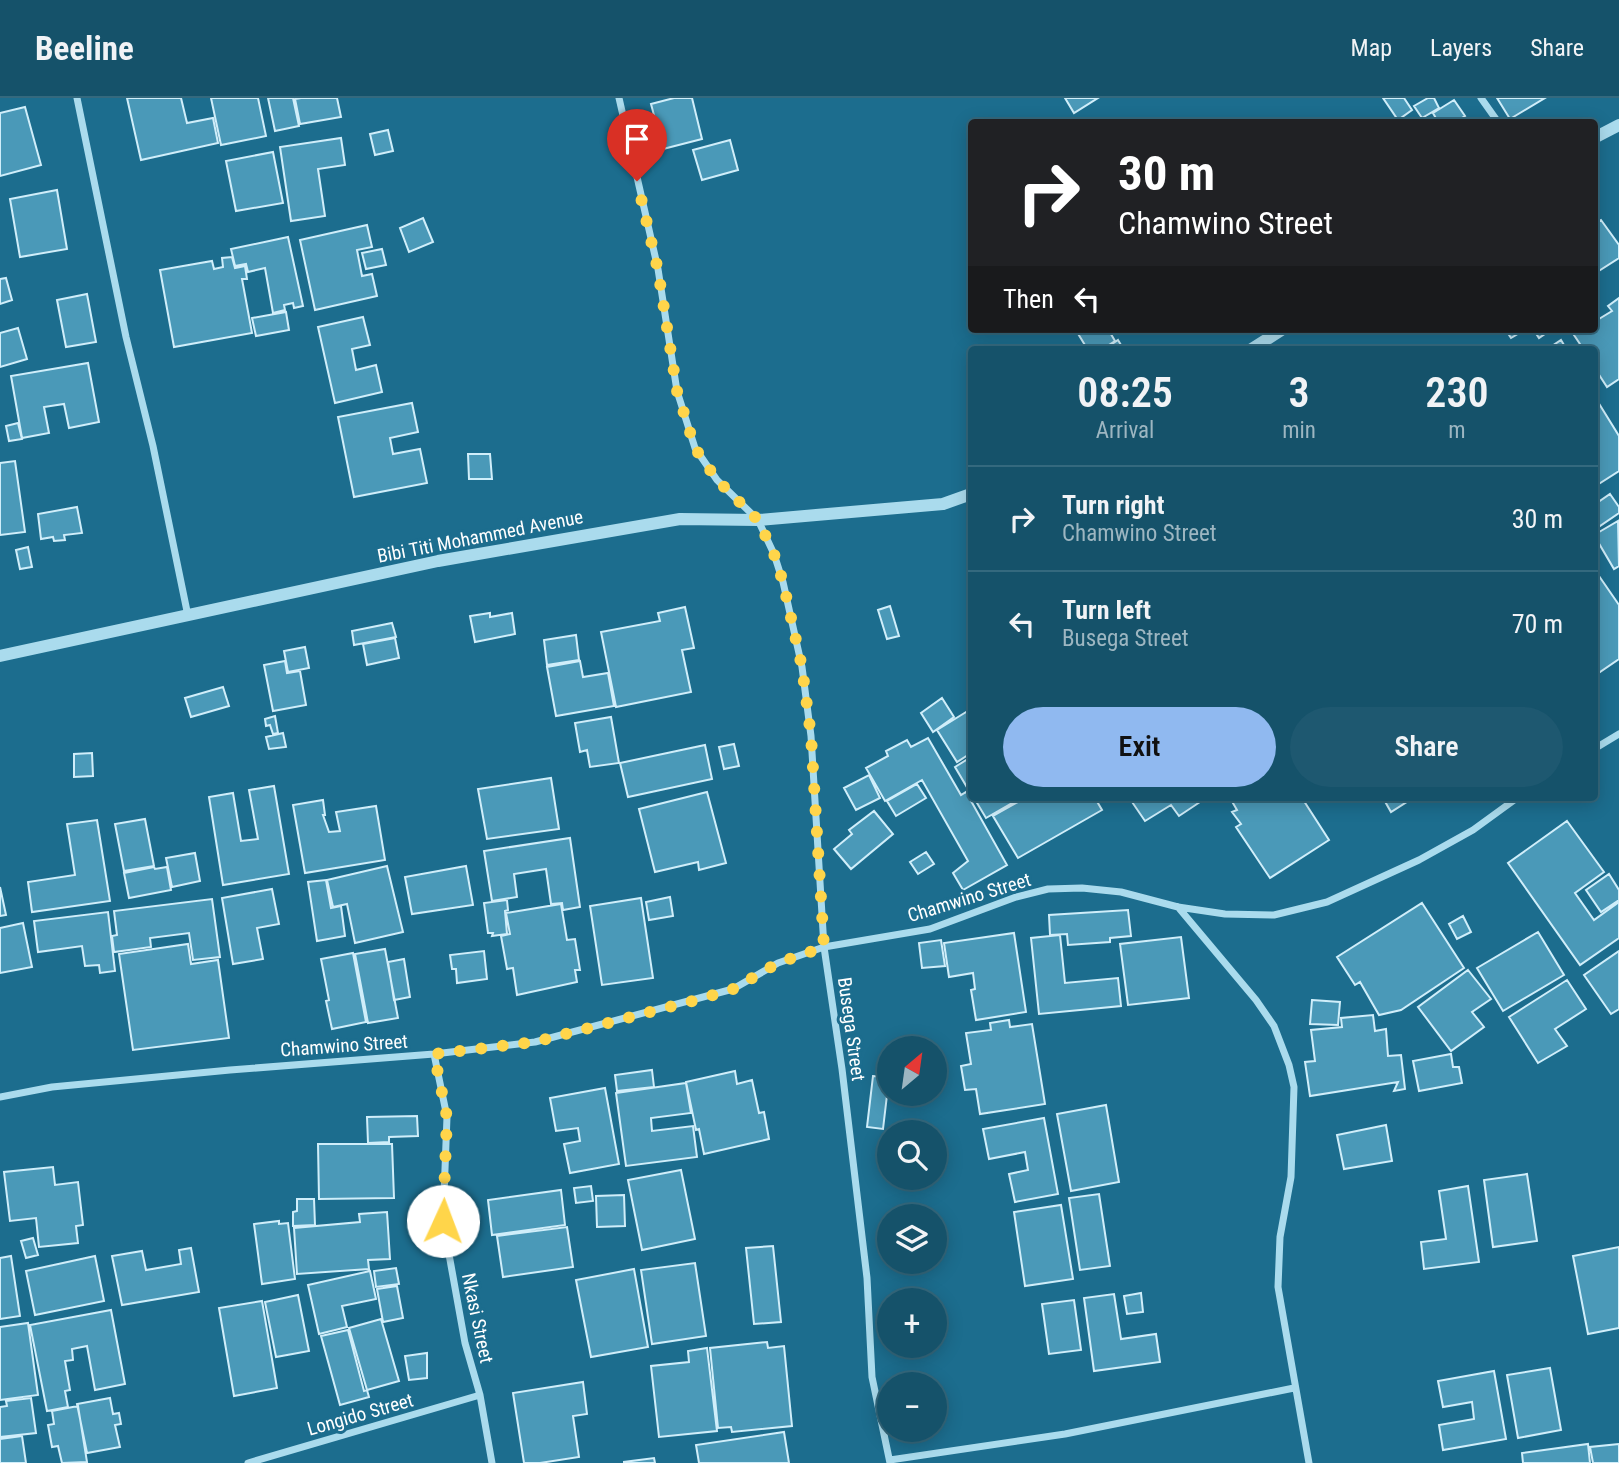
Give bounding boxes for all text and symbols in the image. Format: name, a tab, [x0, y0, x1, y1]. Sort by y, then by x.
text: Beeline	[35, 29, 134, 68]
text: Map	[1351, 34, 1392, 62]
text: Layers	[1430, 34, 1492, 62]
text: Share	[1530, 34, 1584, 62]
pin	[607, 109, 667, 181]
icon: arrive	[618, 120, 656, 158]
text: 30 m	[1118, 145, 1215, 202]
icon: right	[1003, 147, 1094, 238]
text: Chamwino Street	[1118, 204, 1333, 242]
icon: left	[1068, 280, 1106, 318]
text: Then	[1003, 284, 1054, 314]
text: 08:25	[1077, 368, 1173, 417]
text: 3	[1289, 368, 1310, 417]
text: 230	[1425, 368, 1489, 417]
text: Arrival	[1096, 417, 1154, 444]
text: min	[1282, 417, 1316, 444]
text: m	[1448, 417, 1466, 444]
text: Turn right	[1062, 490, 1164, 520]
icon: right	[1003, 500, 1041, 538]
text: 30 m	[1512, 504, 1563, 534]
street label: Bibi Titi Mohammed Avenue	[375, 505, 585, 568]
text: Chamwino Street	[1062, 520, 1217, 547]
text: Turn left	[1062, 595, 1151, 625]
icon: left	[1003, 605, 1041, 643]
text: 70 m	[1512, 609, 1563, 639]
text: Busega Street	[1062, 625, 1188, 652]
button: Exit	[1003, 707, 1276, 787]
button: Share	[1290, 707, 1563, 787]
street label: Chamwino Street	[905, 868, 1034, 927]
street label: Busega Street	[833, 976, 870, 1082]
street label: Chamwino Street	[280, 1030, 409, 1061]
north arrow	[877, 1036, 947, 1106]
map controls	[877, 1036, 947, 1442]
button: search	[877, 1120, 947, 1190]
position arrow	[406, 1184, 480, 1258]
button: layers	[877, 1204, 947, 1274]
street label: Nkasi Street	[457, 1271, 498, 1365]
button: +	[877, 1288, 947, 1358]
button: −	[877, 1372, 947, 1442]
street label: Longido Street	[304, 1388, 416, 1441]

